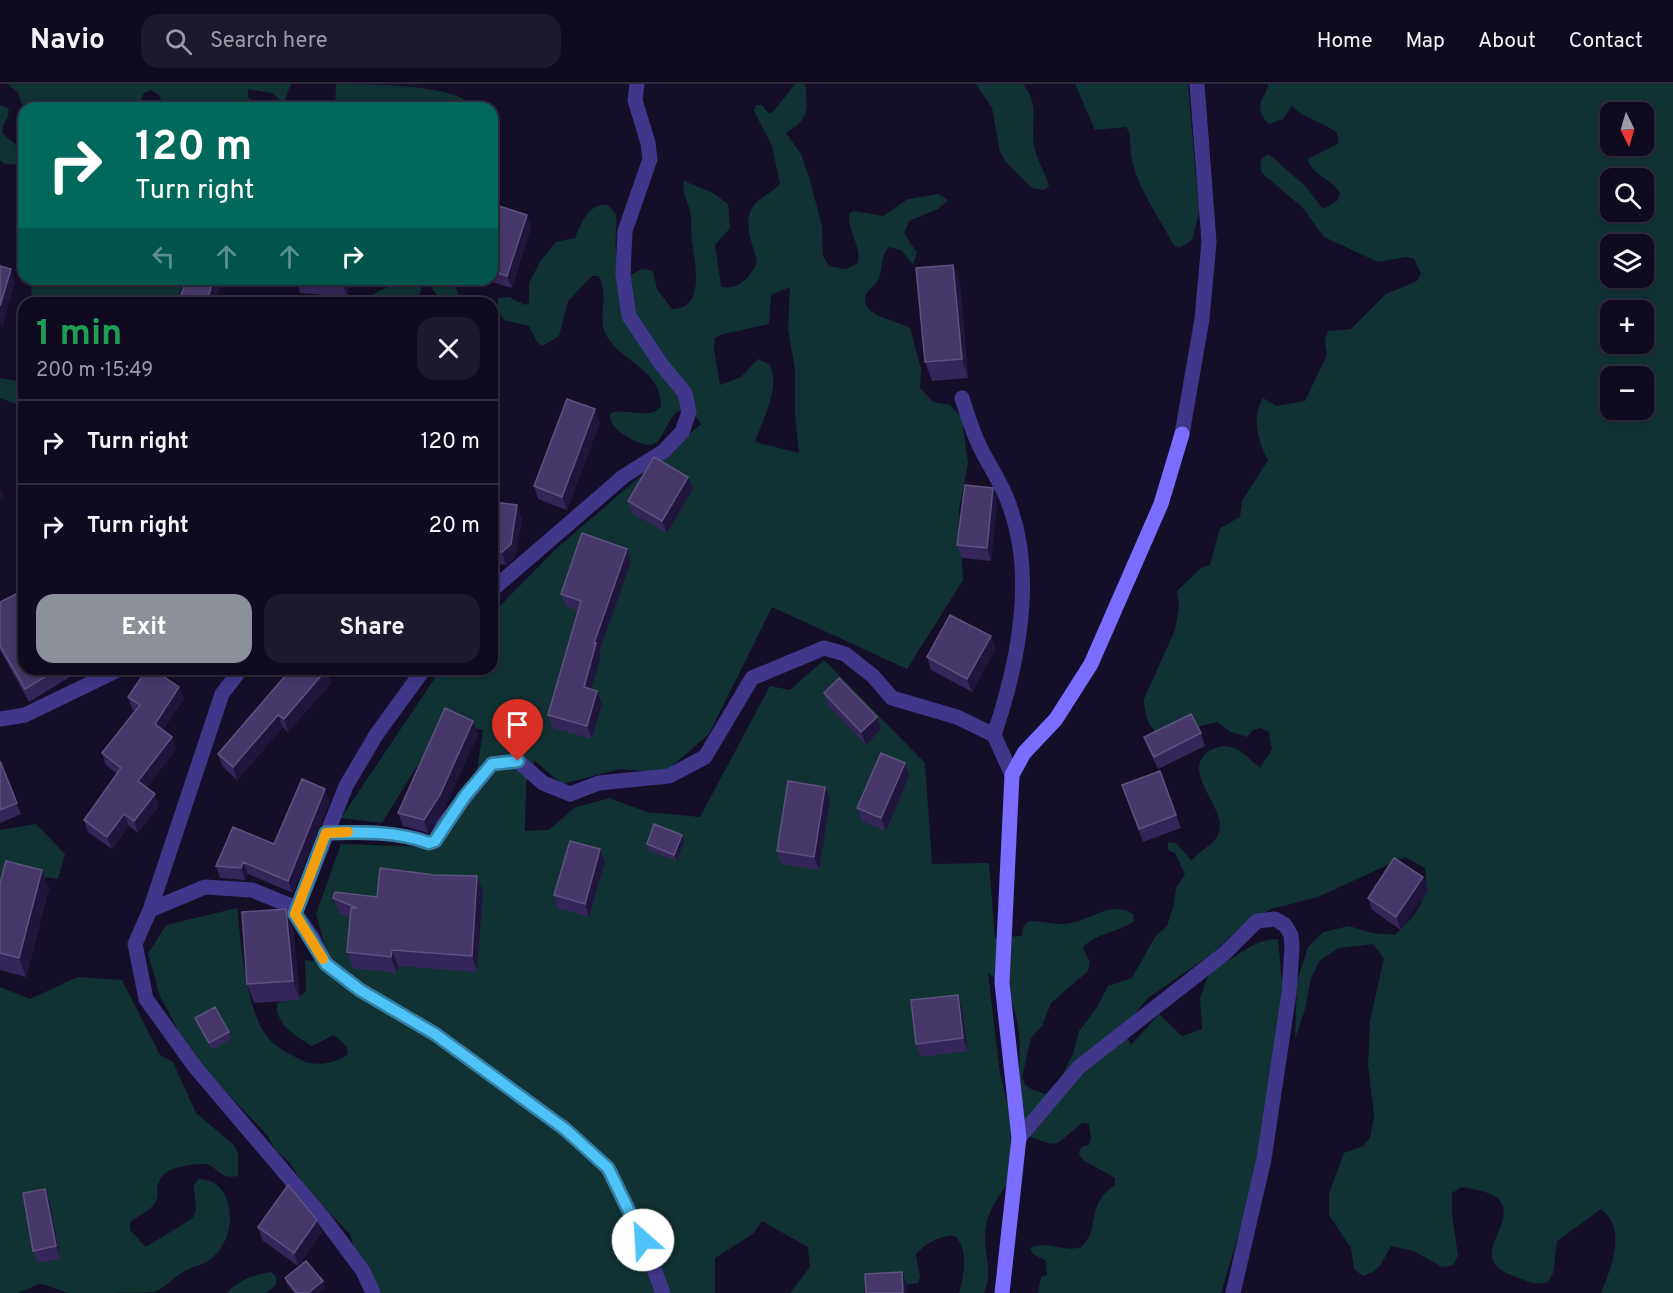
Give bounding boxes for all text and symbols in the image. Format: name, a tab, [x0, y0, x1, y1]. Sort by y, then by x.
search box	[141, 14, 561, 68]
text: Navio	[30, 23, 105, 59]
icon: search	[162, 25, 195, 58]
text: Search here	[210, 28, 327, 55]
text: Home	[1317, 28, 1373, 55]
text: Map	[1406, 28, 1445, 55]
text: About	[1478, 28, 1536, 55]
text: Contact	[1569, 28, 1643, 55]
north arrow	[1600, 102, 1654, 156]
map controls	[1600, 102, 1654, 420]
text: 120 m	[135, 122, 252, 175]
icon: right	[36, 126, 114, 204]
button: search	[1600, 168, 1654, 222]
text: Turn right	[135, 174, 254, 208]
button: layers	[1600, 234, 1654, 288]
icon: left	[147, 240, 180, 273]
icon: ahead	[210, 240, 243, 273]
icon: ahead	[273, 240, 306, 273]
icon: right	[336, 240, 369, 273]
button: +	[1600, 300, 1654, 354]
text: 1 min	[36, 312, 122, 358]
button: close	[417, 317, 480, 380]
text: 200 m · 15:49	[36, 358, 153, 384]
button: −	[1600, 366, 1654, 420]
icon: right	[36, 426, 69, 459]
text: Turn right	[87, 429, 189, 456]
text: 120 m	[420, 429, 480, 456]
icon: right	[36, 510, 69, 543]
text: Turn right	[87, 513, 189, 540]
text: 20 m	[429, 513, 480, 540]
button: Exit	[36, 594, 252, 663]
button: Share	[264, 594, 480, 663]
pin	[492, 699, 543, 761]
icon: arrive	[501, 708, 534, 741]
position arrow	[611, 1208, 675, 1272]

